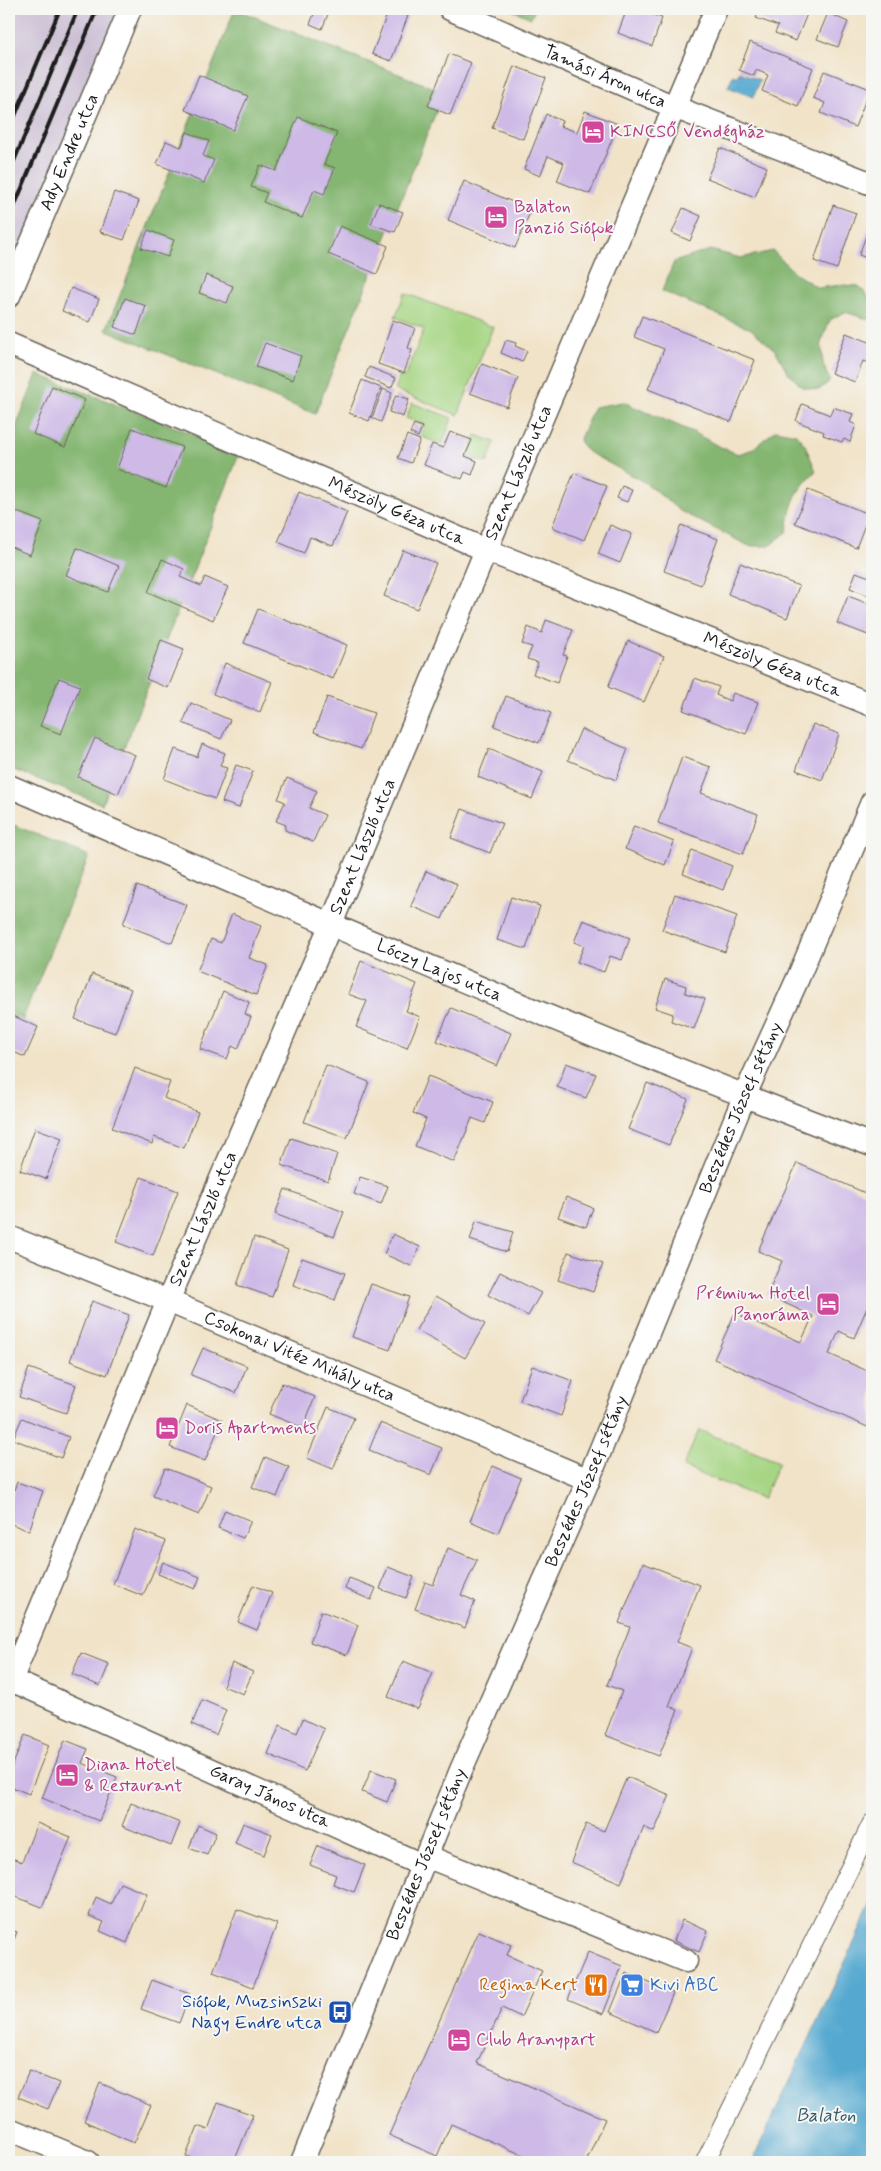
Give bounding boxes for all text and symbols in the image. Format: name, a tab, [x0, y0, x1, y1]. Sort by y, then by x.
street label: Tamási Áron utca	[540, 39, 670, 114]
street label: Ady Endre utca	[34, 90, 105, 215]
hotel icon: KINCSŐ Vendégház	[580, 119, 606, 145]
place label: KINCSŐ Vendégház	[610, 120, 765, 144]
place label: Balaton Panzió Siófok	[514, 195, 614, 242]
hotel icon: Balaton Panzió Siófok	[483, 204, 509, 230]
street label: Szent László utca	[479, 401, 558, 544]
street label: Mészöly Géza utca	[324, 471, 469, 552]
street label: Mészöly Géza utca	[700, 626, 845, 704]
street label: Szent László utca	[324, 775, 402, 918]
street label: Lóczy Lajos utca	[373, 933, 505, 1008]
street label: Beszédes József sétány	[694, 1018, 788, 1197]
street label: Szent László utca	[164, 1148, 243, 1290]
place label: Prémium Hotel Panoráma	[696, 1282, 810, 1327]
hotel icon: Prémium Hotel Panoráma	[815, 1291, 841, 1317]
street label: Csokonai Vitéz Mihály utca	[200, 1306, 398, 1408]
street label: Beszédes József sétány	[540, 1392, 633, 1571]
hotel icon: Doris Apartments	[154, 1415, 180, 1441]
place label: Doris Apartments	[184, 1416, 316, 1441]
place label: Diana Hotel & Restaurant	[84, 1753, 183, 1798]
street label: Garay János utca	[206, 1759, 334, 1834]
hotel icon: Diana Hotel & Restaurant	[54, 1762, 80, 1788]
street label: Beszédes József sétány	[381, 1765, 472, 1944]
restaurant icon: Regina Kert	[583, 1972, 609, 1998]
supermarket icon: Kivi ABC	[619, 1972, 645, 1998]
place label: Regina Kert	[479, 1973, 578, 1999]
place label: Kivi ABC	[650, 1973, 718, 1997]
place label: Siófok, Muzsinszki Nagy Endre utca	[182, 1990, 322, 2037]
bus stop icon: Siófok, Muzsinszki Nagy Endre utca	[327, 1999, 353, 2025]
hotel icon: Club Aranypart	[446, 2027, 472, 2053]
place label: Club Aranypart	[476, 2028, 596, 2052]
water label: Balaton	[796, 2103, 856, 2128]

